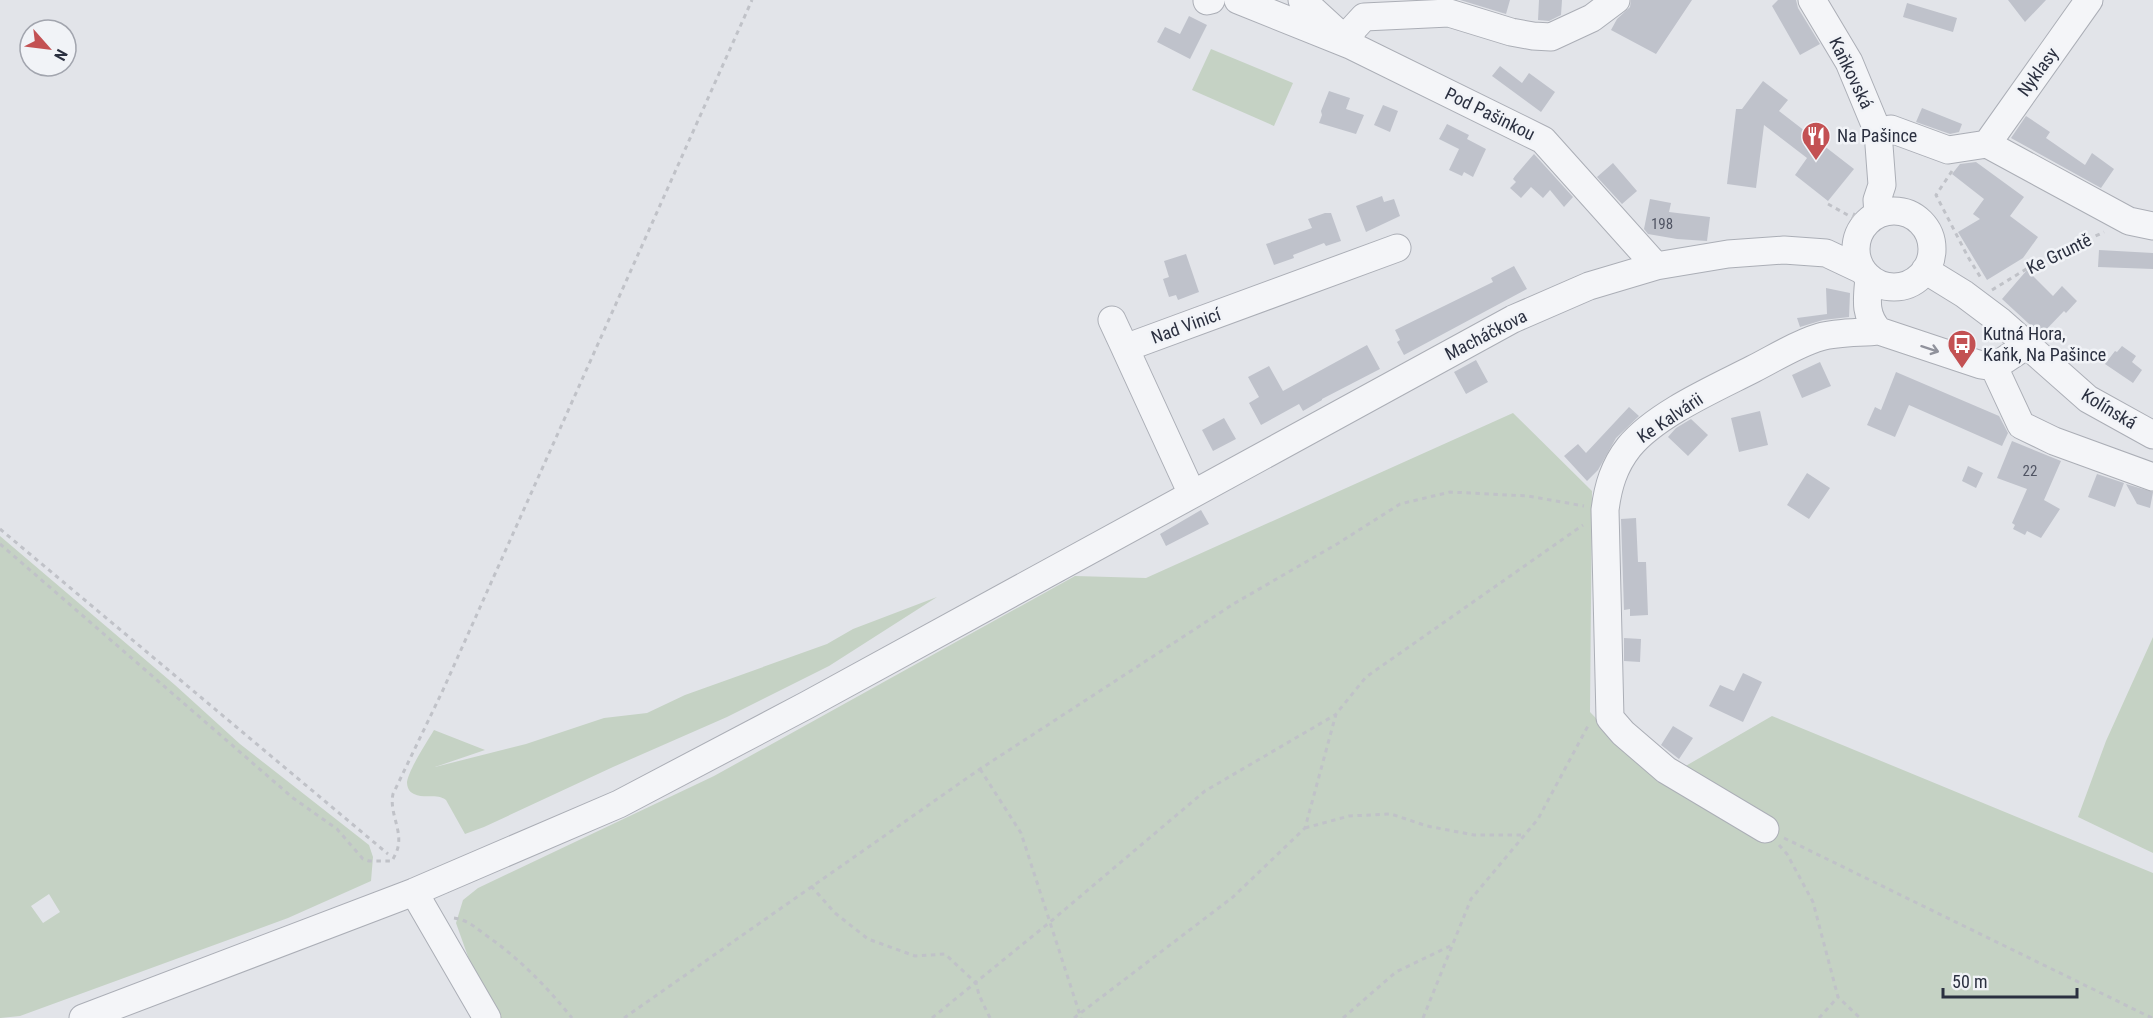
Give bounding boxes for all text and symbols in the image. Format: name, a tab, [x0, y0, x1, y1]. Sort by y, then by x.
north arrow	[18, 18, 78, 78]
street label: Kaňkovská	[1825, 34, 1878, 112]
street label: Nyklasy	[2013, 43, 2063, 100]
text: N	[50, 46, 71, 64]
street label: Pod Pašinkou	[1442, 83, 1539, 144]
restaurant icon: Na Pašince	[1800, 120, 1832, 162]
place label: Na Pašince	[1837, 125, 1917, 146]
house number: 198	[1651, 215, 1673, 233]
street label: Ke Gruntě	[2023, 229, 2095, 278]
street label: Nad Vinicí	[1148, 303, 1224, 348]
street label: Macháčkova	[1441, 305, 1530, 364]
place label: Kutná Hora, Kaňk, Na Pašince	[1983, 323, 2106, 365]
bus stop icon: Kutná Hora, Kaňk, Na Pašince	[1946, 328, 1978, 370]
one-way arrow	[1920, 344, 1939, 355]
street label: Kolínská	[2078, 384, 2141, 433]
street label: Ke Kalvárii	[1633, 388, 1707, 447]
house number: 22	[2023, 462, 2037, 480]
scale bar	[1943, 961, 2076, 999]
text: 50 m	[1952, 971, 1987, 992]

